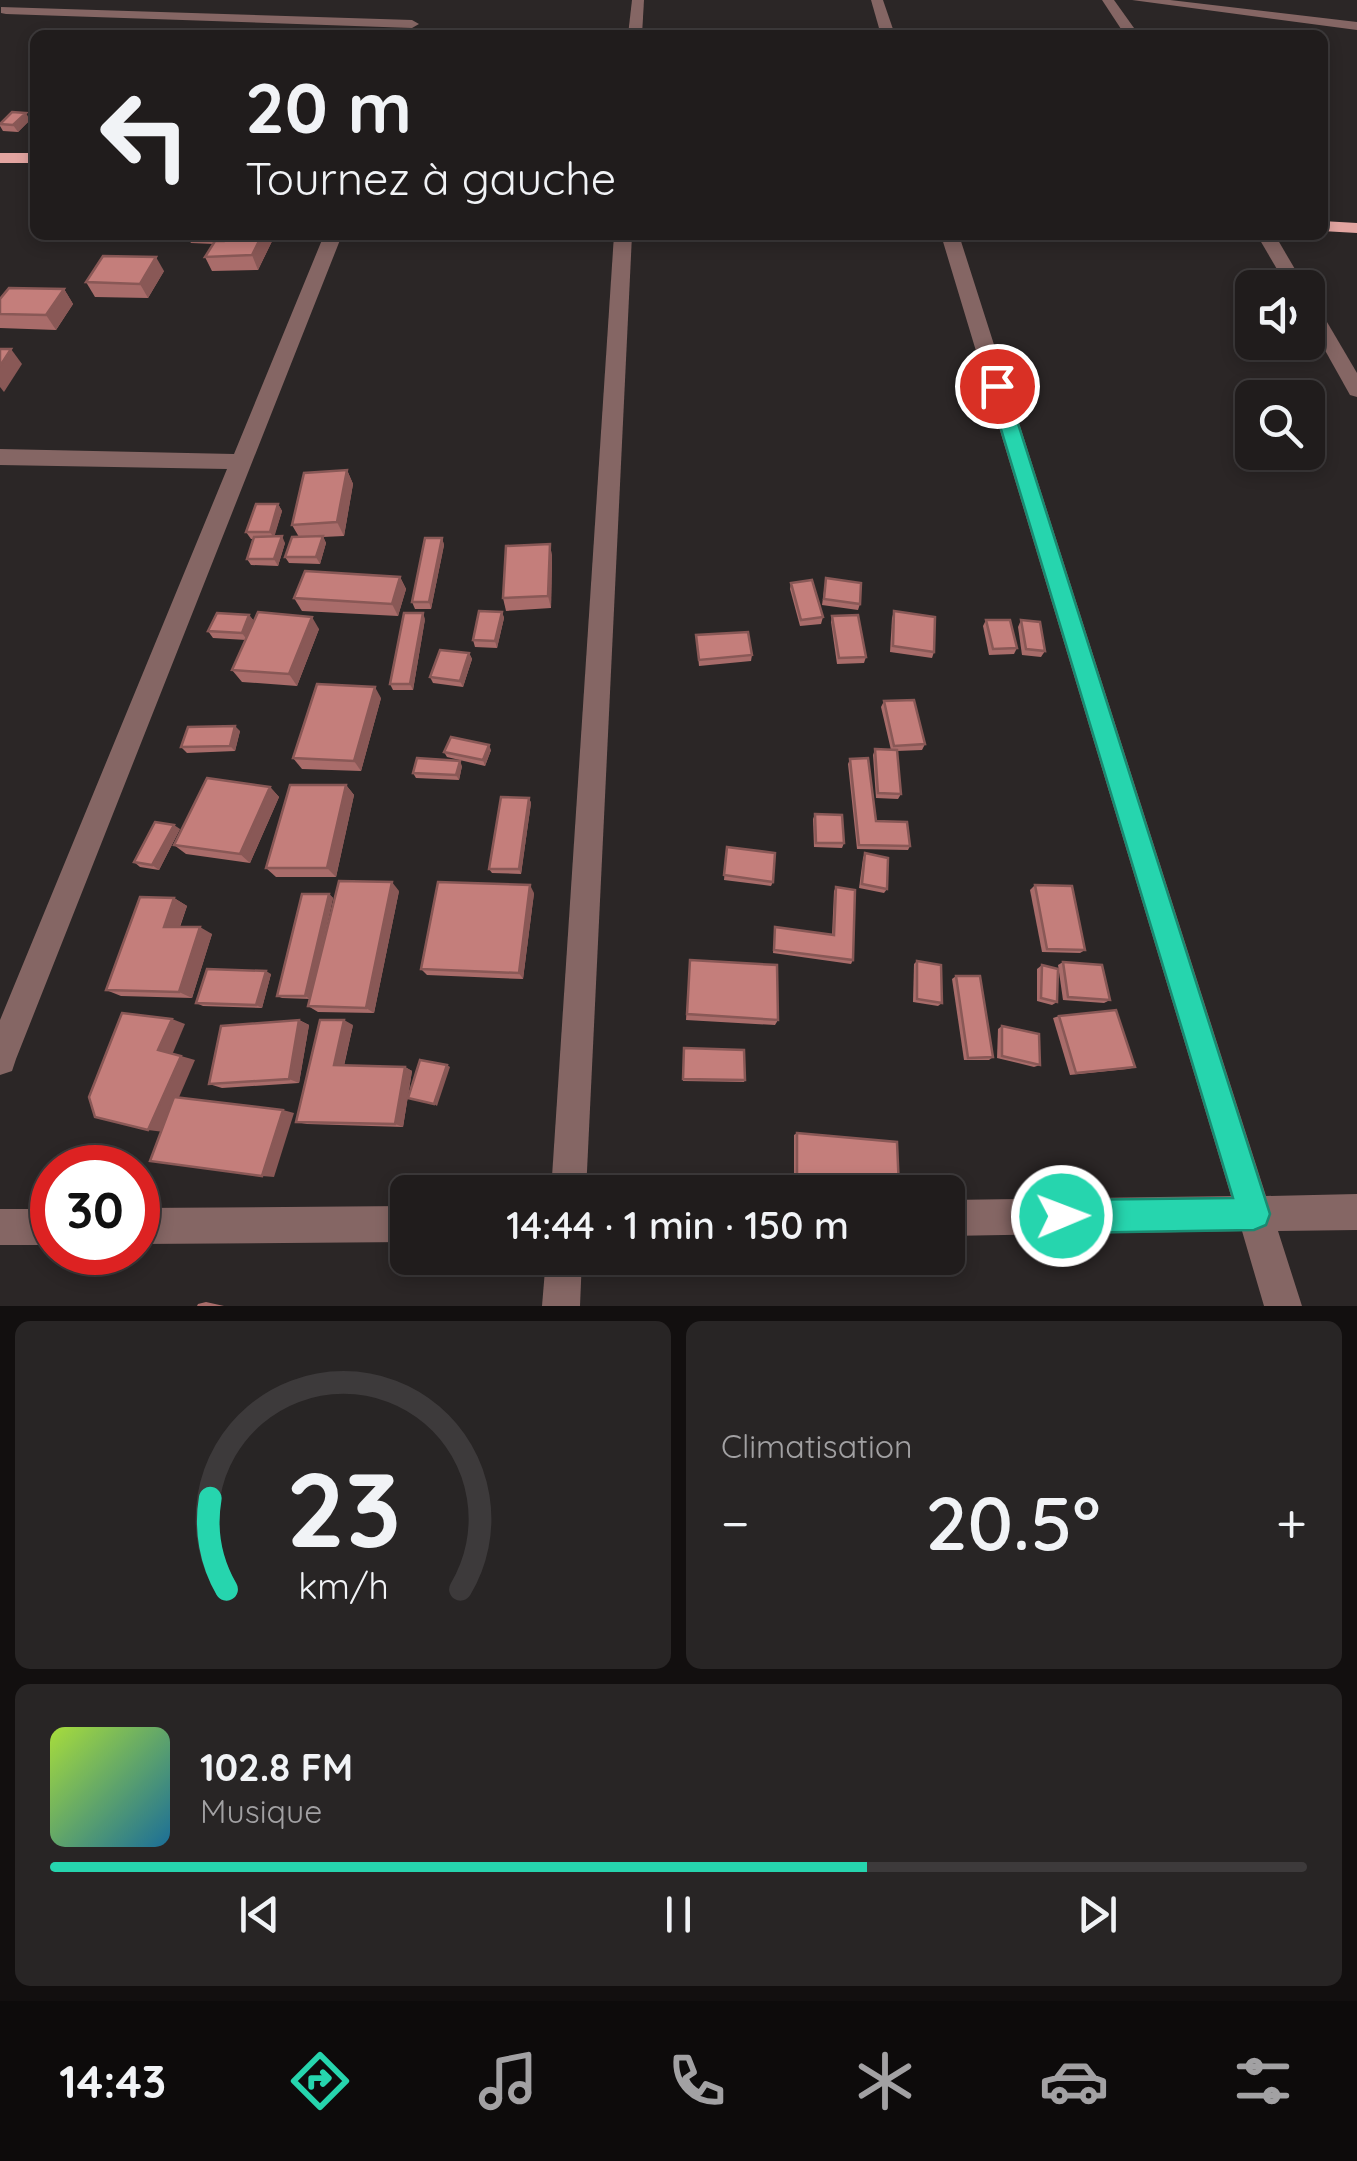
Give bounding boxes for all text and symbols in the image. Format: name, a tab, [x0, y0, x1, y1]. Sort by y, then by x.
text: 20 m	[245, 63, 412, 151]
icon: left	[80, 70, 210, 200]
text: Tournez à gauche	[245, 150, 616, 206]
map controls	[1235, 270, 1325, 470]
button: sound	[1235, 270, 1325, 360]
pin	[955, 344, 1040, 429]
icon: arrive	[970, 359, 1025, 414]
button: search	[1235, 380, 1325, 470]
speed limit sign: 30	[30, 1145, 160, 1275]
position arrow	[1010, 1164, 1114, 1268]
text: 14:44 · 1 min · 150 m	[506, 1201, 849, 1249]
text: Climatisation	[721, 1426, 913, 1466]
text: 23	[285, 1443, 401, 1573]
text: 20.5°	[925, 1475, 1100, 1569]
text: −	[721, 1488, 750, 1557]
text: +	[1276, 1488, 1307, 1557]
text: km/h	[298, 1563, 388, 1608]
text: 102.8 FM	[200, 1743, 353, 1791]
text: Musique	[200, 1791, 322, 1831]
icon: previous	[232, 1887, 287, 1942]
icon: pause	[651, 1887, 706, 1942]
icon: next	[1070, 1887, 1125, 1942]
icon: directions	[285, 2046, 355, 2116]
icon: music	[473, 2046, 543, 2116]
icon: phone	[662, 2046, 732, 2116]
icon: climate	[850, 2046, 920, 2116]
icon: car	[1039, 2046, 1109, 2116]
icon: filters	[1228, 2046, 1298, 2116]
text: 14:43	[59, 2053, 166, 2109]

